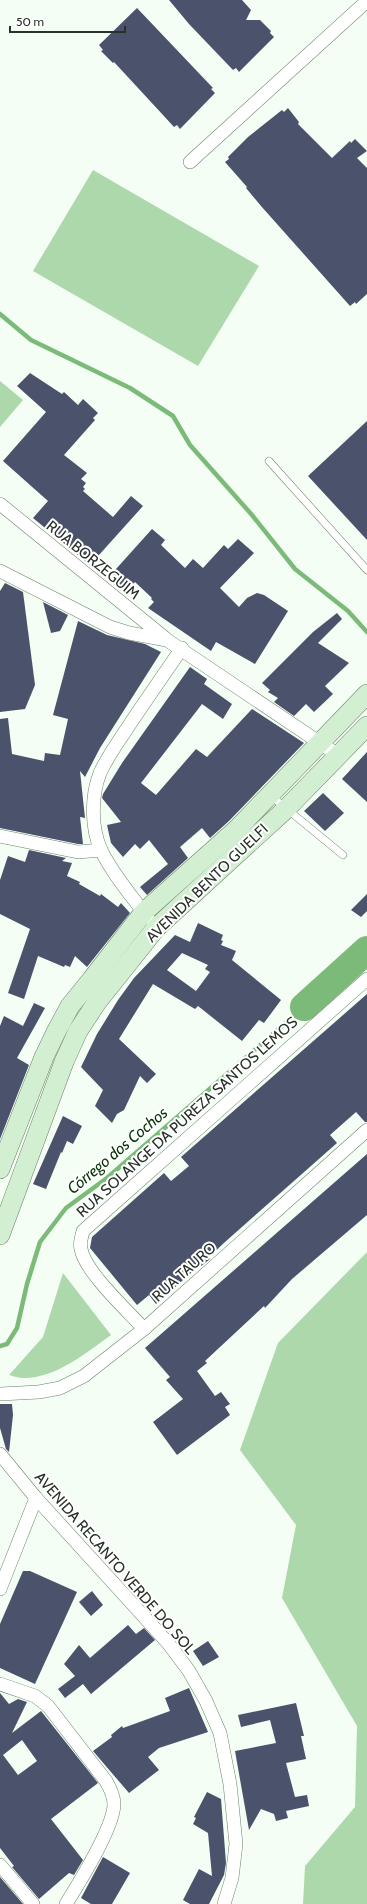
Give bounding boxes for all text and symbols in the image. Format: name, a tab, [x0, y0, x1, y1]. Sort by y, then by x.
scale bar	[10, 8, 125, 34]
text: 50 m	[16, 14, 44, 29]
street label: RUA BORZEGUIM	[43, 517, 143, 603]
street label: AVENIDA BENTO GUELFI	[142, 820, 272, 946]
street label: RUA SOLANGE DA PUREZA SANTOS LEMOS	[73, 1013, 301, 1221]
water label: Córrego dos Cochos	[63, 1103, 171, 1198]
street label: RUA TAURO	[148, 1239, 220, 1305]
street label: AVENIDA RECANTO VERDE DO SOL	[31, 1468, 199, 1658]

